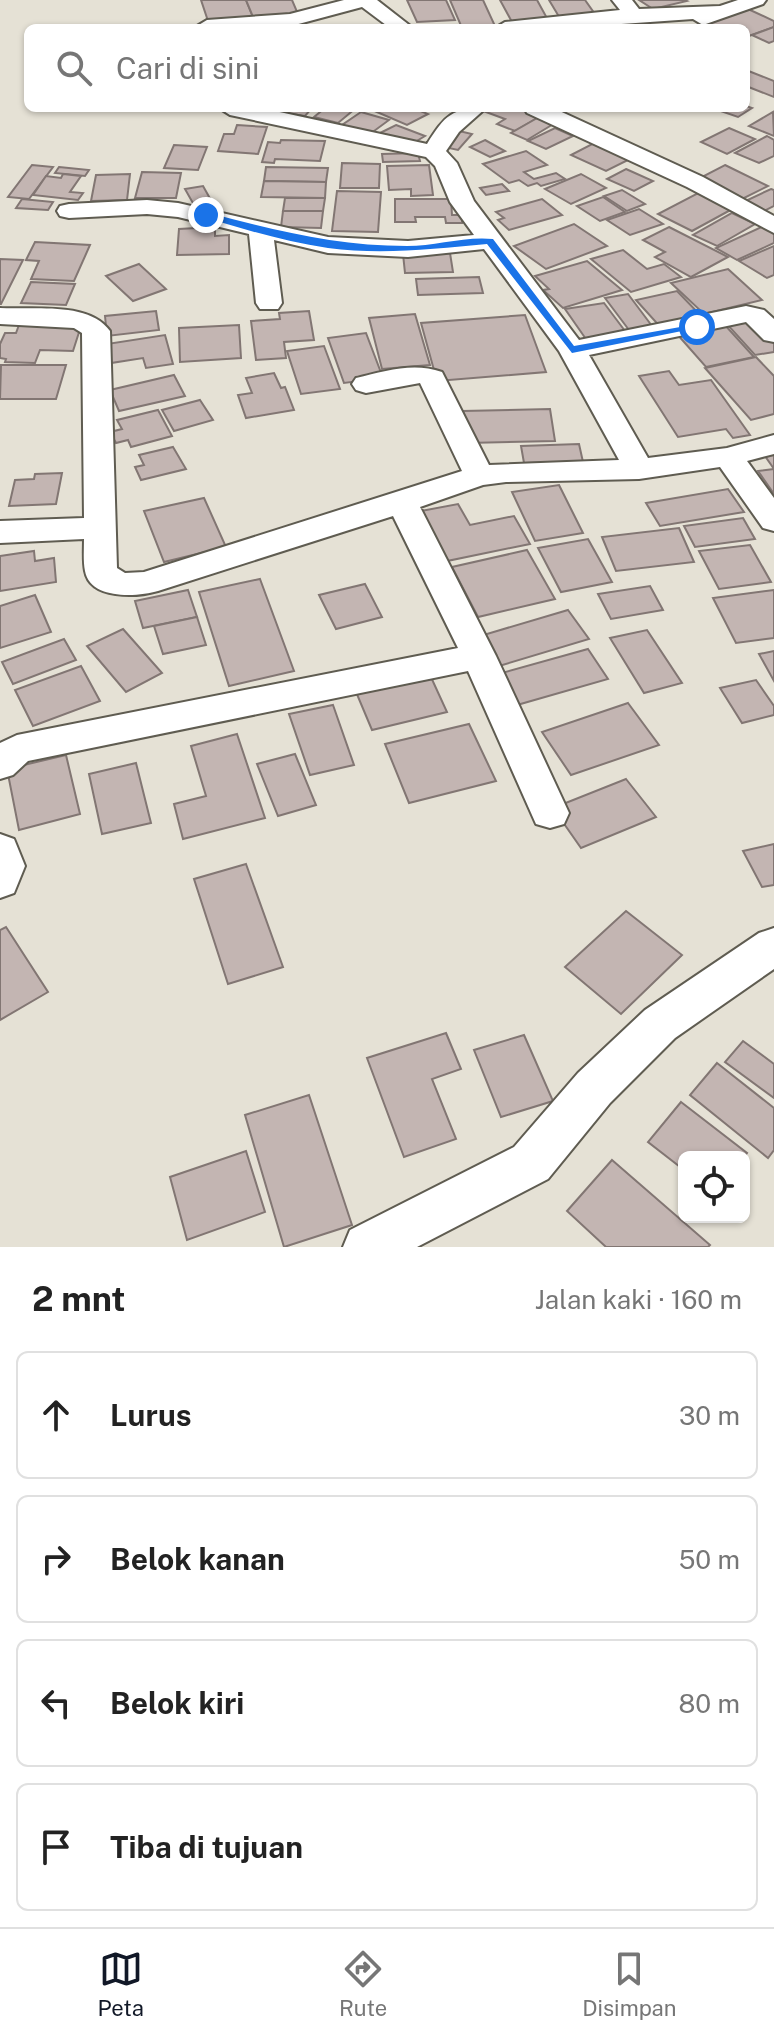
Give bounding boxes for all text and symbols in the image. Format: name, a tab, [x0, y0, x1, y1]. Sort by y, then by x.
search box	[24, 24, 750, 112]
icon: search	[52, 46, 96, 90]
text: Cari di sini	[116, 50, 259, 86]
route end	[188, 197, 224, 233]
route start	[679, 309, 715, 345]
map controls	[678, 1151, 750, 1223]
button: locate	[678, 1151, 750, 1223]
text: 2 mnt	[32, 1279, 125, 1319]
text: Jalan kaki · 160 m	[535, 1284, 742, 1315]
icon: ahead	[34, 1393, 78, 1437]
text: Lurus	[110, 1397, 192, 1433]
text: 30 m	[679, 1400, 740, 1431]
icon: right	[34, 1537, 78, 1581]
text: Belok kanan	[110, 1541, 285, 1577]
text: 50 m	[679, 1544, 740, 1575]
icon: left	[34, 1681, 78, 1725]
text: Belok kiri	[110, 1685, 244, 1721]
text: 80 m	[679, 1688, 740, 1719]
icon: arrive	[34, 1825, 78, 1869]
text: Tiba di tujuan	[110, 1829, 303, 1865]
tab: Peta	[98, 1947, 144, 2021]
tab: Rute	[339, 1947, 387, 2021]
tab: Disimpan	[582, 1947, 676, 2021]

